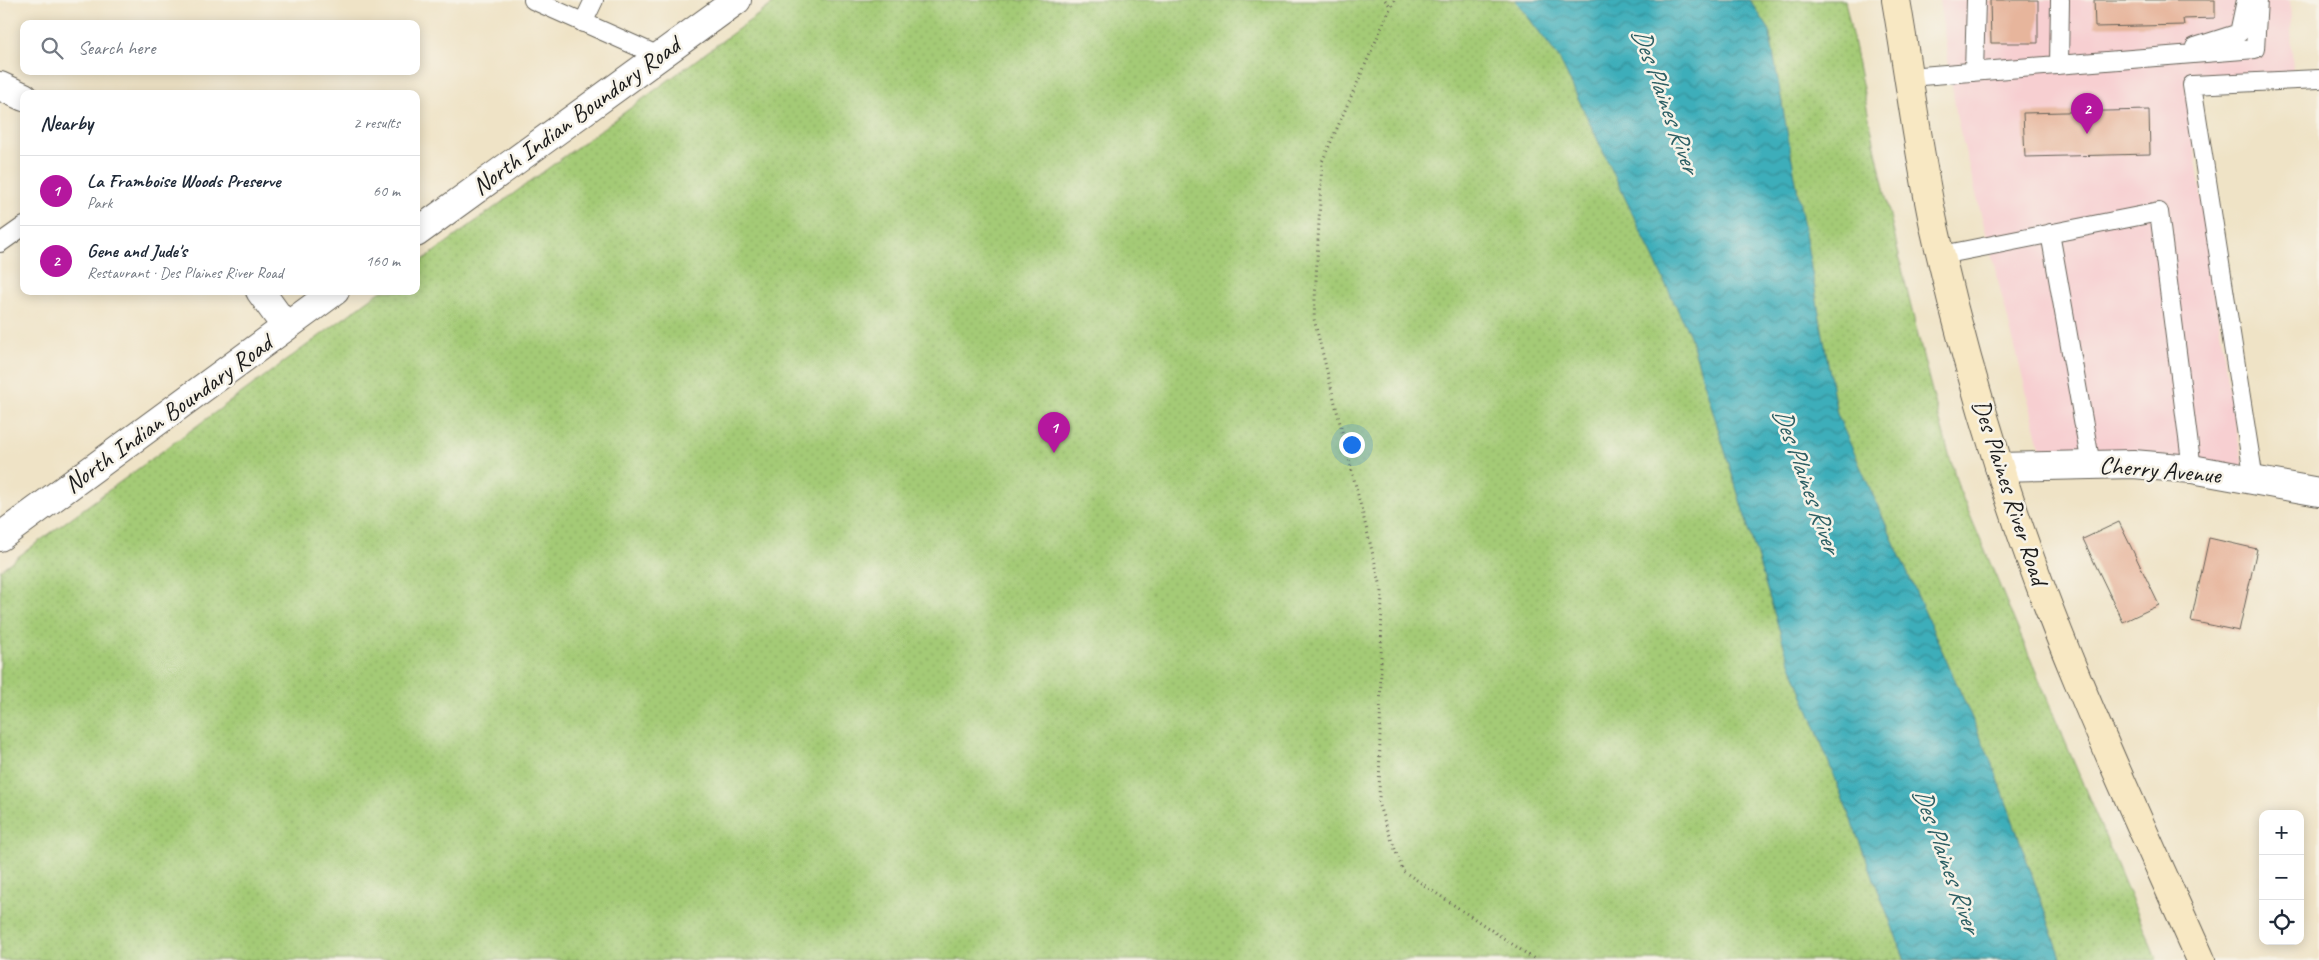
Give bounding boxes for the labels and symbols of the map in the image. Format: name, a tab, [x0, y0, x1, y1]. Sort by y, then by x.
water label: Des Plaines River	[1625, 23, 1709, 181]
street label: North Indian Boundary Road	[466, 27, 690, 202]
pin: 2	[2071, 93, 2103, 134]
street label: North Indian Boundary Road	[58, 325, 282, 500]
street label: Des Plaines River Road	[1965, 395, 2056, 593]
water label: Des Plaines River	[1766, 403, 1850, 561]
pin: 1	[1038, 412, 1070, 453]
your location	[1339, 432, 1365, 458]
street label: Cherry Avenue	[2098, 449, 2224, 491]
water label: Des Plaines River	[1906, 783, 1990, 941]

